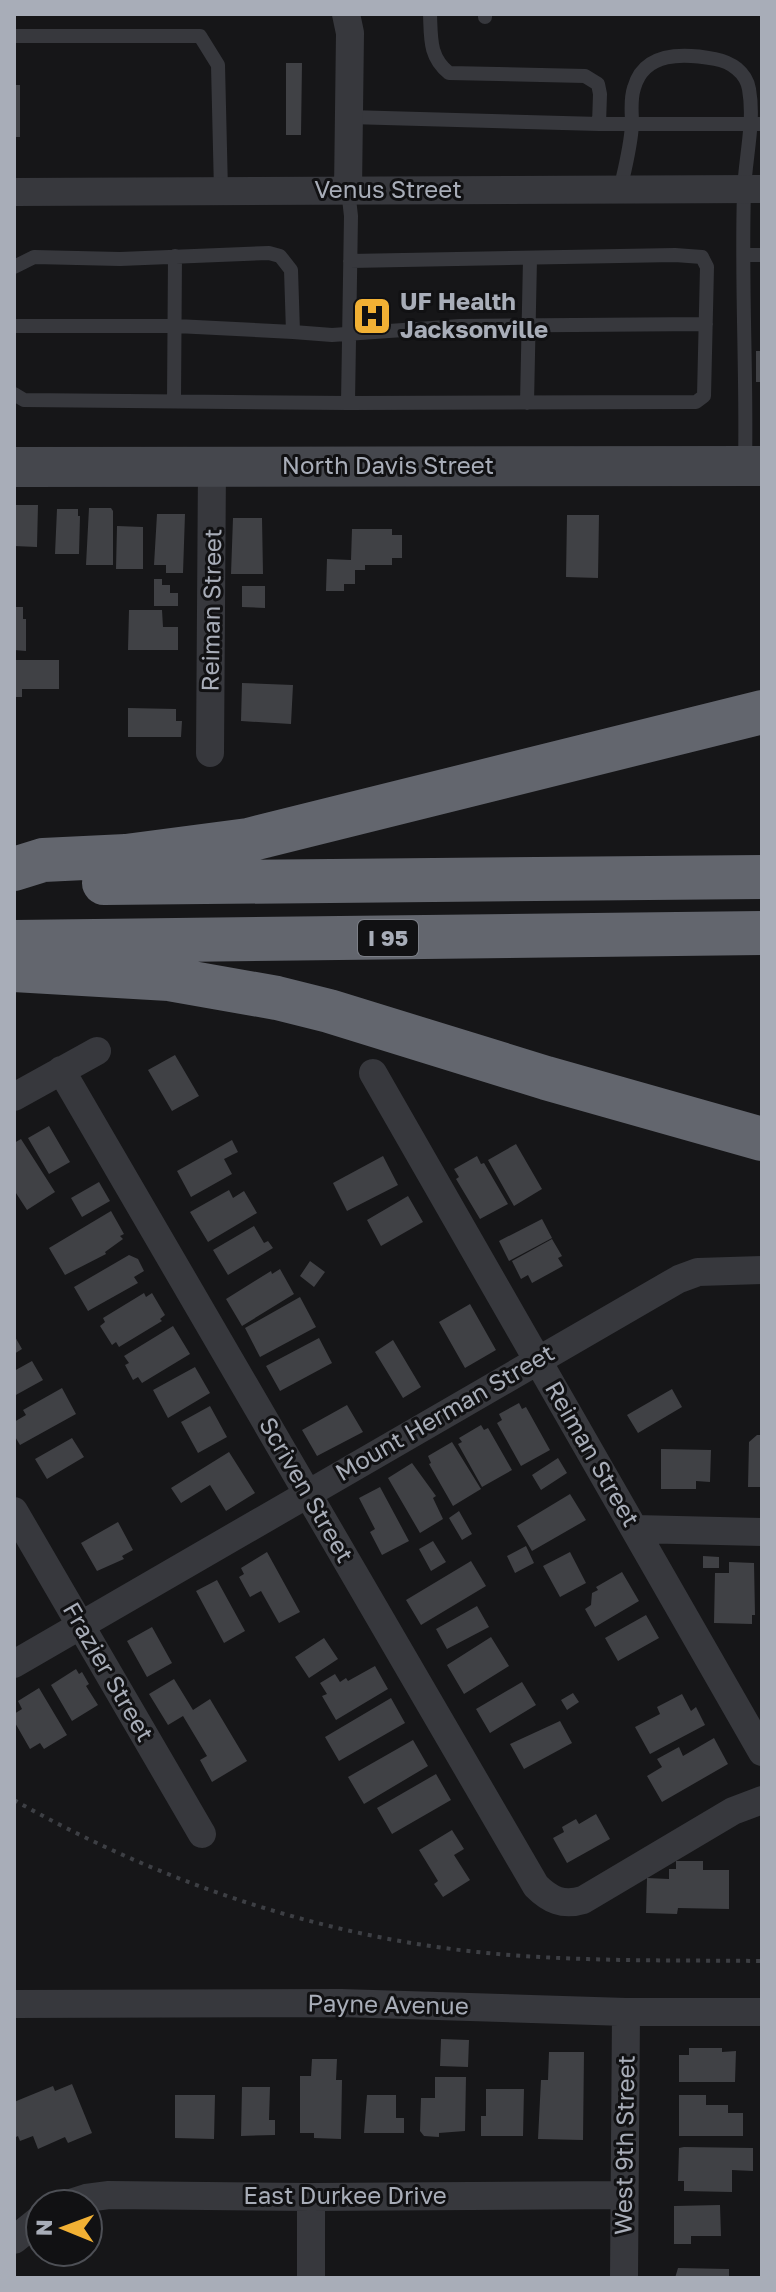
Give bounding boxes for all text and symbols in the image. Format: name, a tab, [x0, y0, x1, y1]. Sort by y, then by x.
street label: Venus Street	[314, 174, 462, 203]
place label: UF Health Jacksonville	[400, 286, 548, 343]
hospital icon: UF Health Jacksonville	[351, 295, 393, 337]
street label: North Davis Street	[282, 450, 494, 479]
street label: Reiman Street	[195, 528, 226, 692]
road number: I 95	[358, 920, 418, 956]
street label: Mount Herman Street	[330, 1337, 559, 1486]
street label: Reiman Street	[540, 1375, 647, 1531]
street label: Scriven Street	[254, 1411, 361, 1567]
street label: Frazier Street	[58, 1596, 161, 1746]
street label: Payne Avenue	[307, 1988, 469, 2019]
street label: West 9th Street	[607, 2055, 640, 2235]
street label: East Durkee Drive	[243, 2180, 447, 2209]
north arrow	[24, 2188, 104, 2268]
text: N	[30, 2219, 57, 2236]

